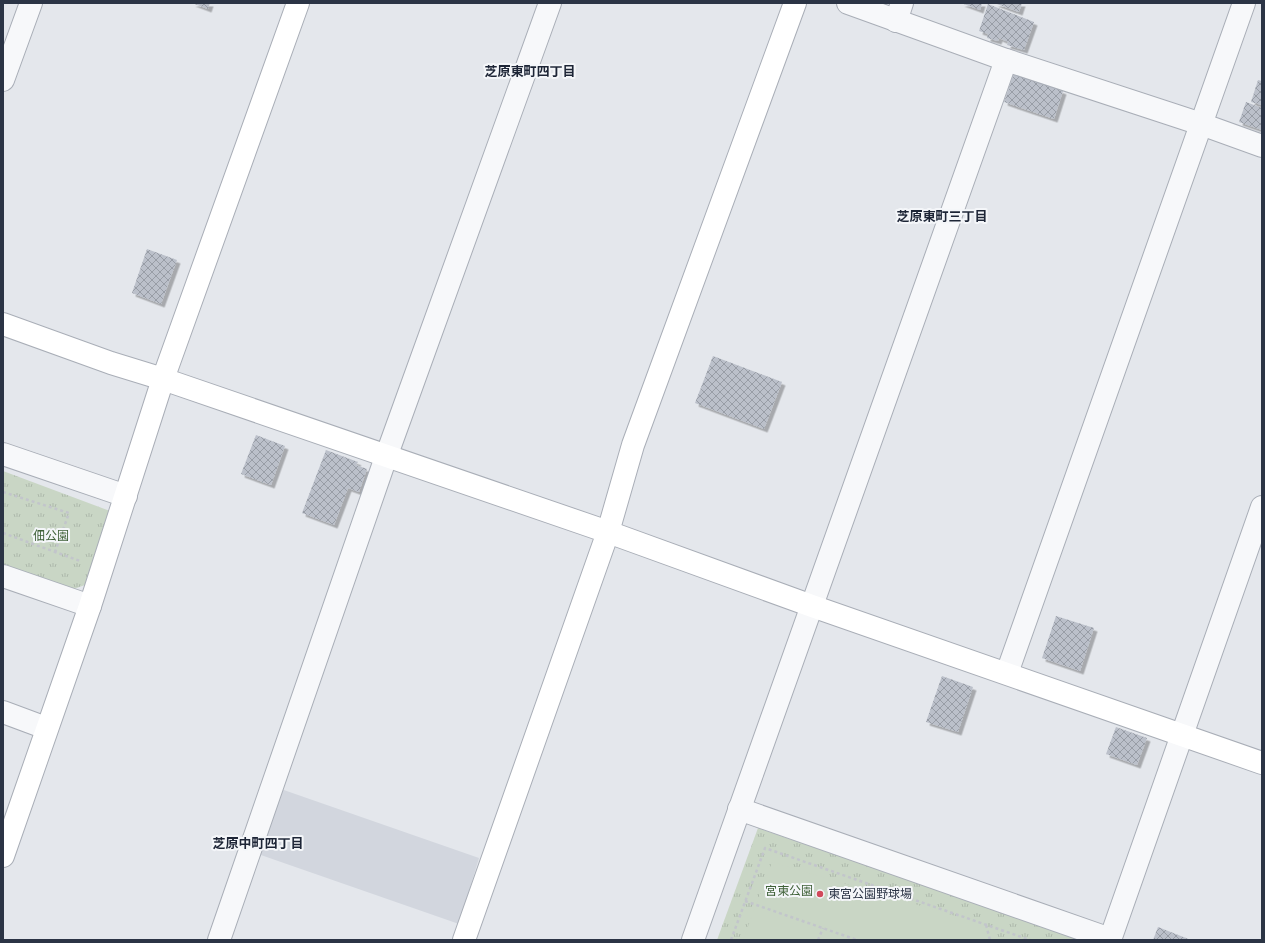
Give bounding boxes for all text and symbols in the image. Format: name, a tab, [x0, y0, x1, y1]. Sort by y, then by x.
district label: 芝原東町四丁目	[484, 64, 576, 80]
district label: 芝原東町三丁目	[896, 209, 988, 225]
park label: 佃公園	[33, 529, 69, 543]
district label: 芝原中町四丁目	[212, 836, 304, 852]
park label: 宮東公園	[765, 884, 813, 898]
place label: 東宮公園野球場	[828, 887, 912, 901]
marker: 東宮公園野球場	[815, 889, 825, 899]

